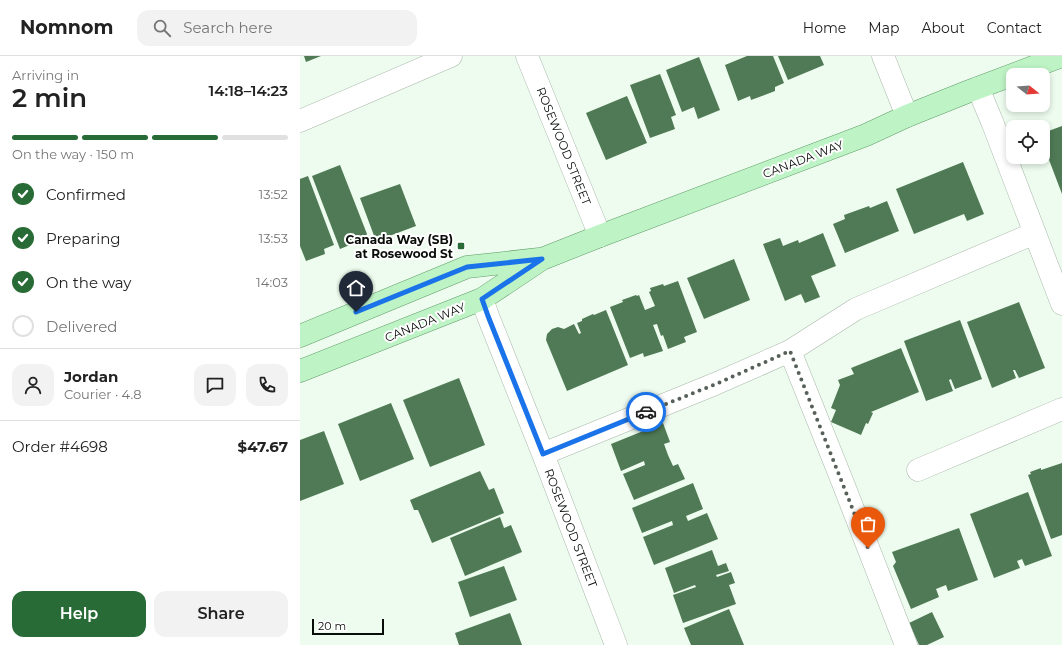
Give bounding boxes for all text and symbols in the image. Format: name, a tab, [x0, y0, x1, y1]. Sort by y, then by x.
search box	[137, 10, 417, 46]
text: Nomnom	[20, 16, 113, 39]
icon: search	[151, 17, 173, 39]
text: Search here	[183, 18, 273, 37]
text: Home	[803, 19, 846, 37]
text: Map	[868, 19, 899, 37]
text: About	[921, 19, 965, 37]
text: Contact	[987, 19, 1042, 37]
text: Arriving in	[12, 67, 79, 83]
north arrow	[1006, 68, 1050, 112]
map controls	[1006, 68, 1050, 164]
text: 14:18–14:23	[208, 81, 288, 100]
text: 2 min	[12, 82, 87, 114]
street label: ROSEWOOD STREET	[533, 85, 595, 207]
button: locate	[1006, 120, 1050, 164]
street label: CANADA WAY	[760, 137, 846, 181]
text: On the way · 150 m	[12, 146, 134, 162]
icon: check	[12, 183, 34, 205]
text: Confirmed	[46, 185, 126, 204]
text: 13:52	[259, 186, 288, 202]
icon: check	[12, 227, 34, 249]
text: Preparing	[46, 229, 121, 248]
text: 13:53	[259, 230, 288, 246]
place label: Canada Way (SB) at Rosewood St	[346, 232, 454, 261]
marker: Canada Way (SB) at Rosewood St	[456, 241, 466, 251]
icon: check	[12, 271, 34, 293]
pin	[339, 271, 373, 312]
text: On the way	[46, 273, 131, 292]
text: 14:03	[256, 274, 288, 290]
icon: home	[345, 277, 367, 299]
street label: CANADA WAY	[383, 299, 468, 345]
text: Delivered	[46, 317, 118, 336]
button: person	[12, 364, 54, 406]
button: chat	[194, 364, 236, 406]
button: phone	[246, 364, 288, 406]
text: Jordan	[64, 367, 118, 386]
text: Courier · 4.8	[64, 386, 142, 402]
courier	[626, 392, 666, 432]
icon: car	[635, 401, 657, 423]
text: Order #4698	[12, 437, 108, 456]
text: $47.67	[237, 437, 288, 456]
street label: ROSEWOOD STREET	[541, 466, 601, 590]
pin	[851, 507, 885, 548]
icon: bag	[857, 513, 879, 535]
button: Help	[12, 591, 146, 637]
button: Share	[154, 591, 288, 637]
scale bar	[312, 617, 384, 636]
text: 20 m	[318, 619, 346, 633]

